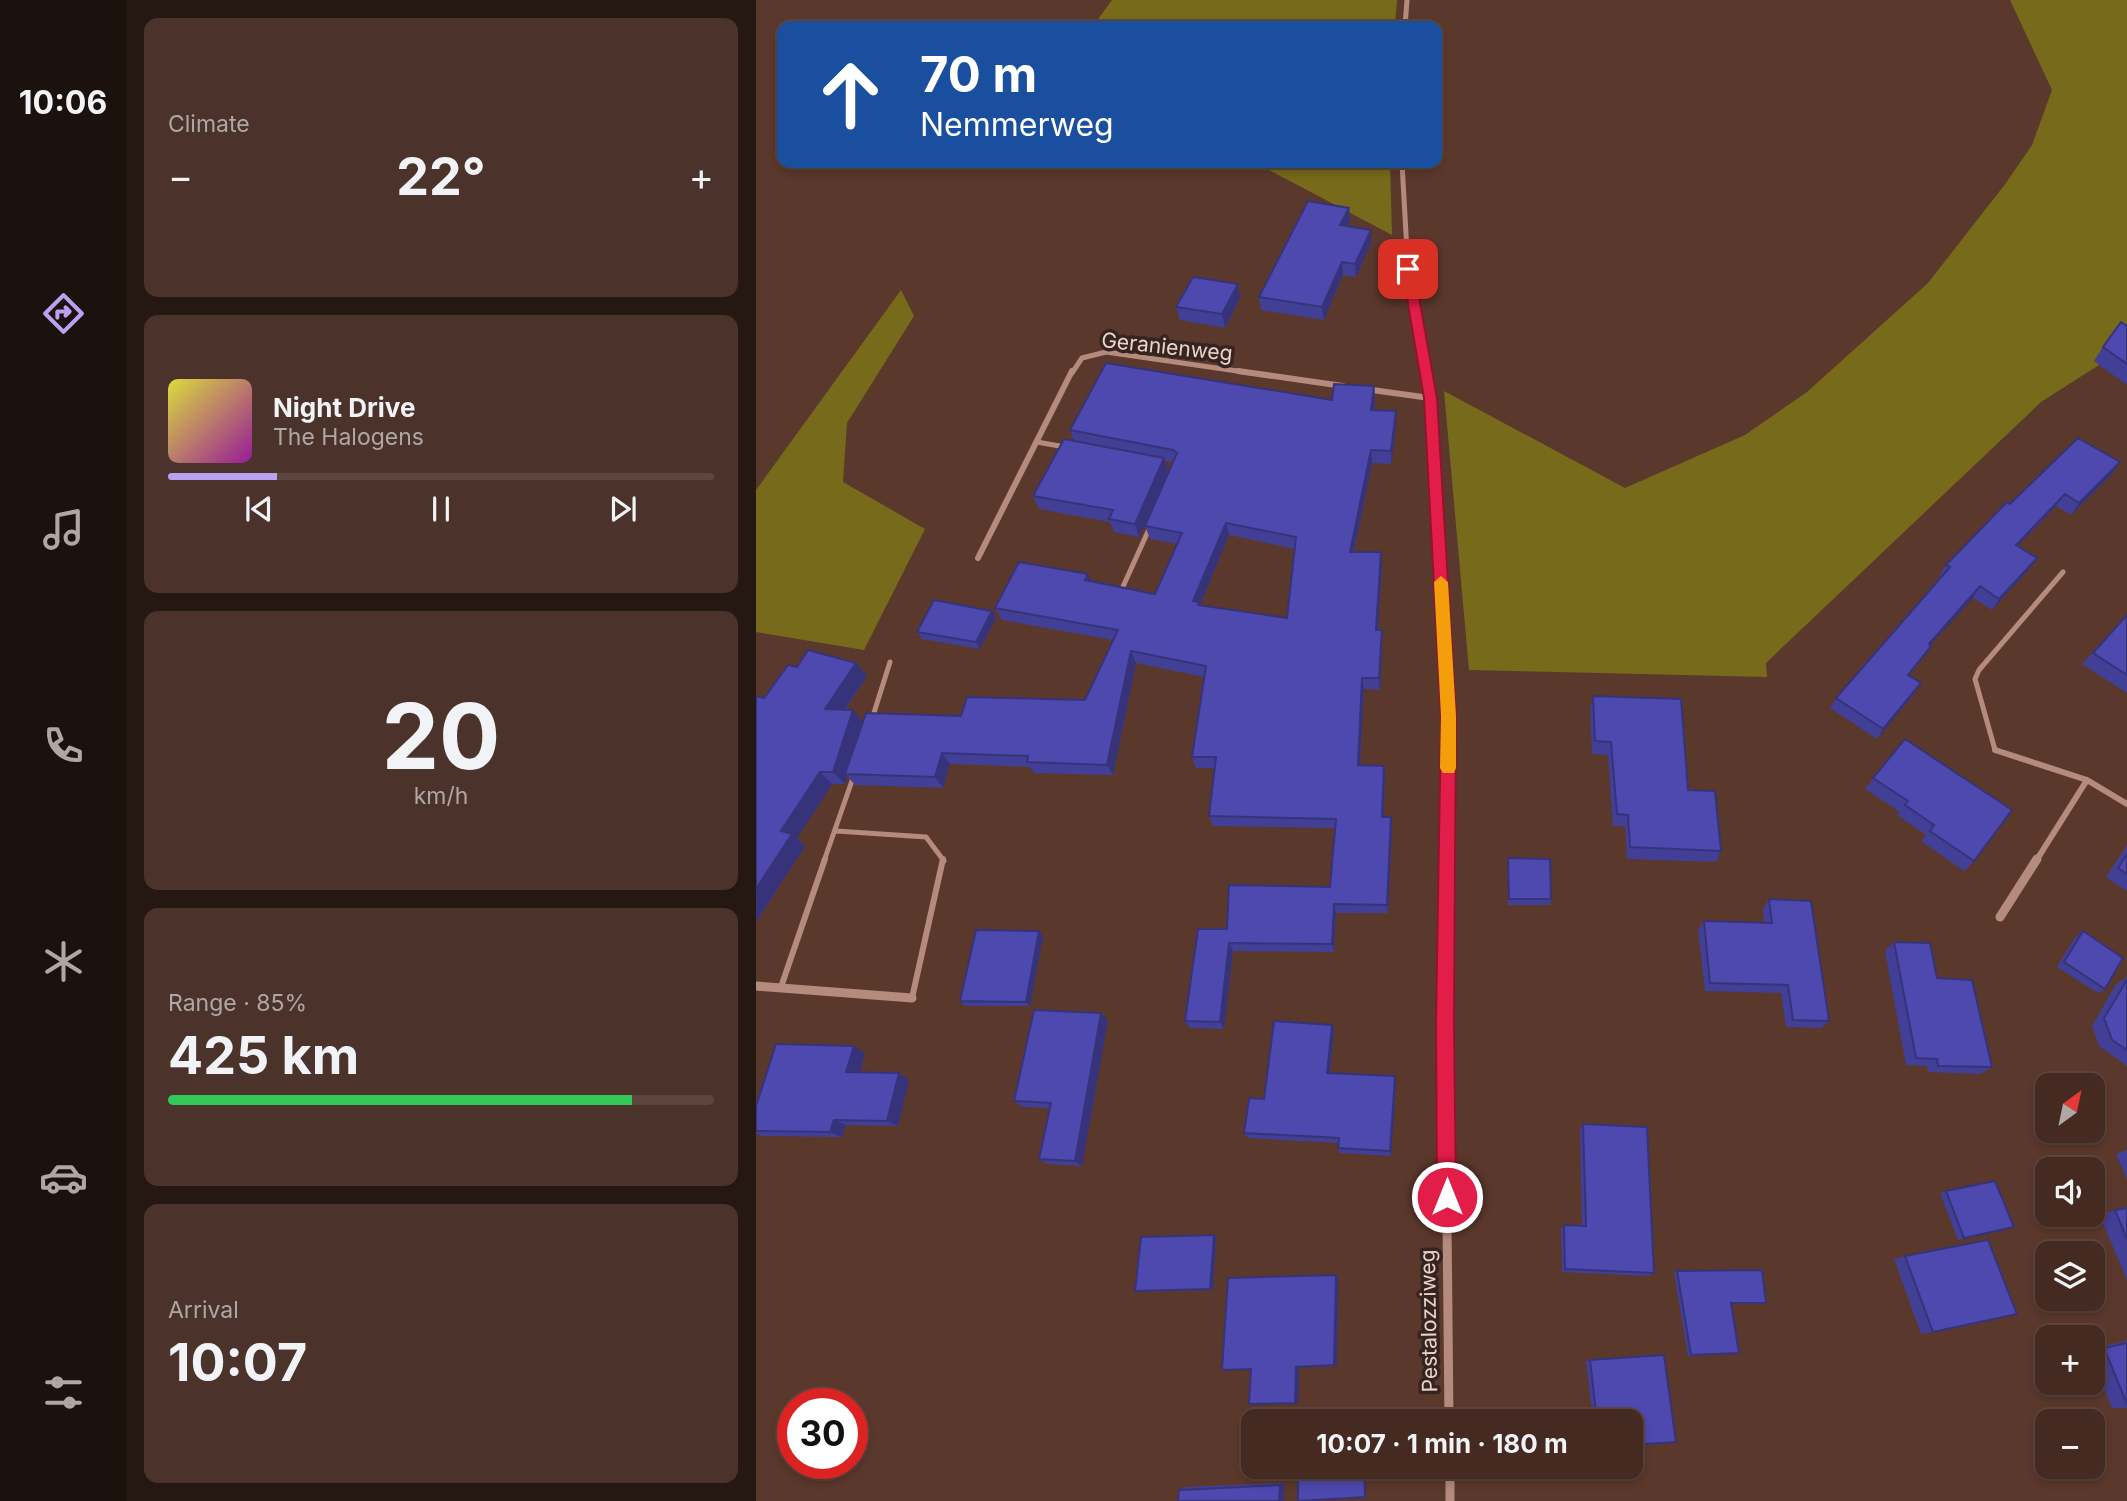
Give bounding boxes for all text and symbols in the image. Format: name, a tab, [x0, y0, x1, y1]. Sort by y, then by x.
text: 70 m	[920, 45, 1037, 104]
icon: ahead	[805, 49, 896, 140]
text: 10:06	[19, 83, 107, 122]
text: Nemmerweg	[920, 105, 1114, 144]
text: Climate	[168, 110, 250, 138]
text: 22°	[396, 145, 486, 208]
text: −	[168, 153, 193, 199]
text: +	[689, 153, 714, 199]
pin	[1378, 239, 1438, 299]
icon: arrive	[1389, 250, 1427, 288]
icon: directions	[39, 289, 88, 338]
street label: Geranienweg	[1100, 327, 1234, 366]
text: Night Drive	[273, 392, 415, 423]
text: The Halogens	[273, 423, 424, 451]
icon: previous	[240, 490, 278, 528]
icon: pause	[422, 490, 460, 528]
icon: next	[604, 490, 642, 528]
icon: music	[39, 505, 88, 554]
text: 20	[382, 681, 500, 791]
icon: phone	[39, 721, 88, 770]
text: km/h	[414, 782, 468, 810]
icon: climate	[39, 937, 88, 986]
text: Range · 85%	[168, 989, 307, 1017]
text: 425 km	[168, 1024, 359, 1087]
north arrow	[2035, 1073, 2105, 1143]
map controls	[2035, 1073, 2105, 1479]
icon: car	[39, 1153, 88, 1202]
button: sound	[2035, 1157, 2105, 1227]
position arrow	[1410, 1160, 1484, 1234]
button: layers	[2035, 1241, 2105, 1311]
street label: Pestalozziweg	[1415, 1249, 1442, 1393]
text: Arrival	[168, 1296, 239, 1324]
button: +	[2035, 1325, 2105, 1395]
text: 10:07	[168, 1331, 307, 1394]
icon: filters	[39, 1368, 88, 1417]
speed limit sign: 30	[777, 1388, 868, 1479]
button: −	[2035, 1409, 2105, 1479]
text: 10:07 · 1 min · 180 m	[1316, 1428, 1568, 1459]

